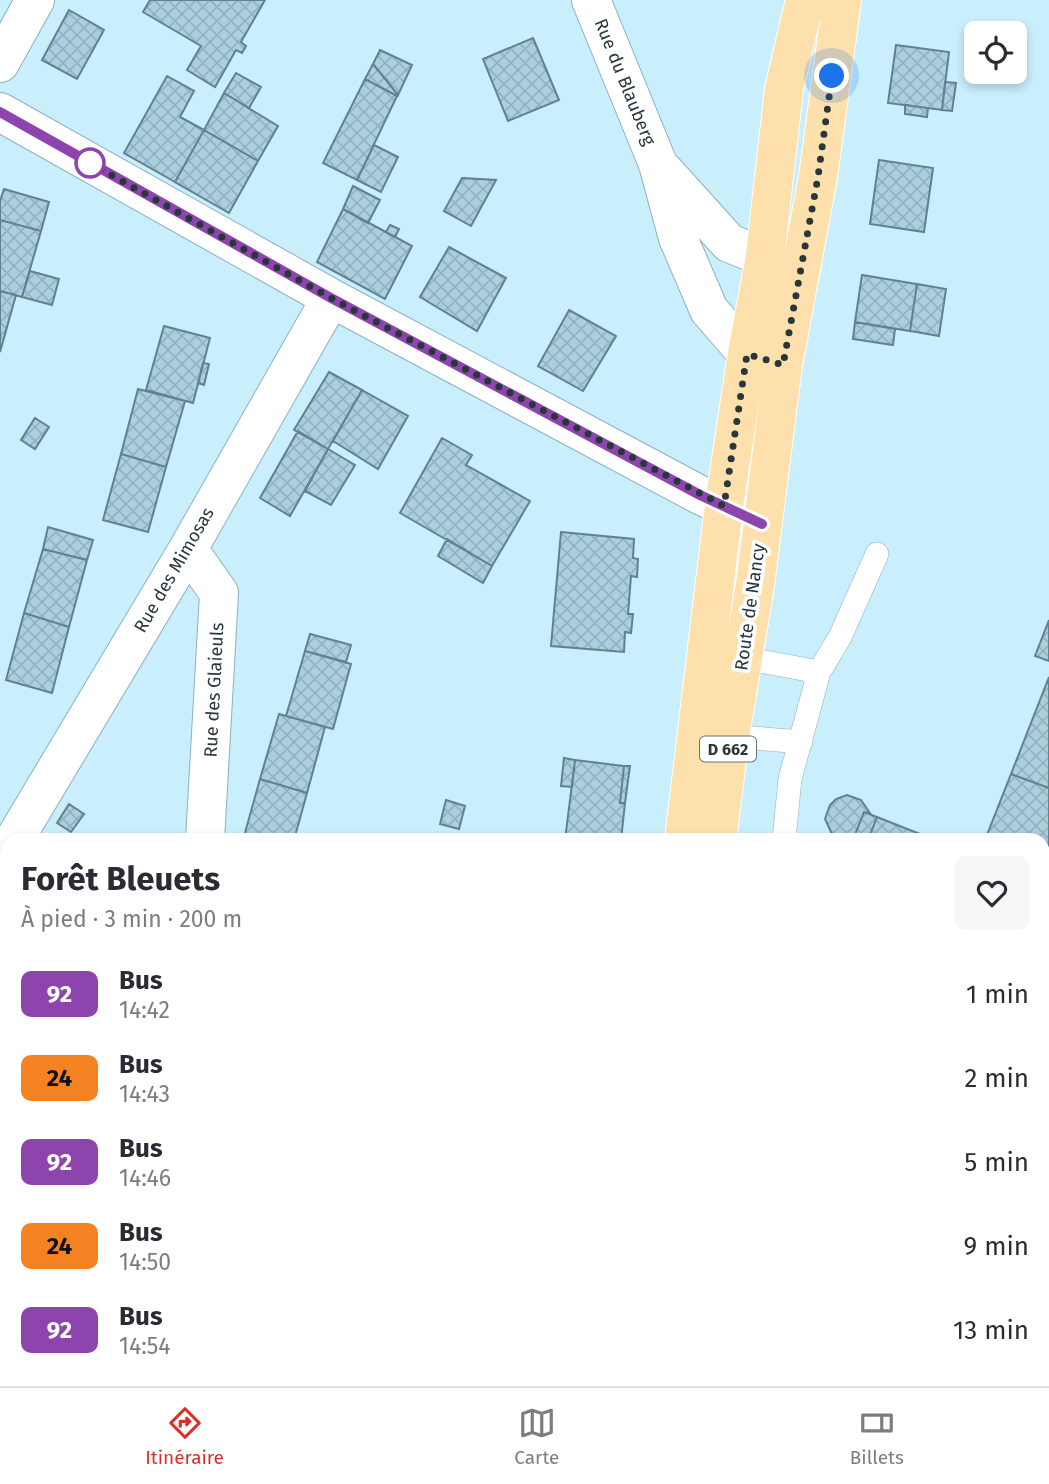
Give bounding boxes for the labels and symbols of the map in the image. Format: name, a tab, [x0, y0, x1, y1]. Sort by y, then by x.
street label: Rue du Blauberg	[590, 15, 661, 149]
your location	[814, 58, 849, 93]
unlabelled marker	[75, 148, 105, 178]
street label: Rue des Mimosas	[129, 503, 219, 637]
street label: Route de Nancy	[730, 542, 770, 672]
street label: Rue des Glaieuls	[199, 622, 229, 758]
road number: D 662	[700, 736, 756, 762]

